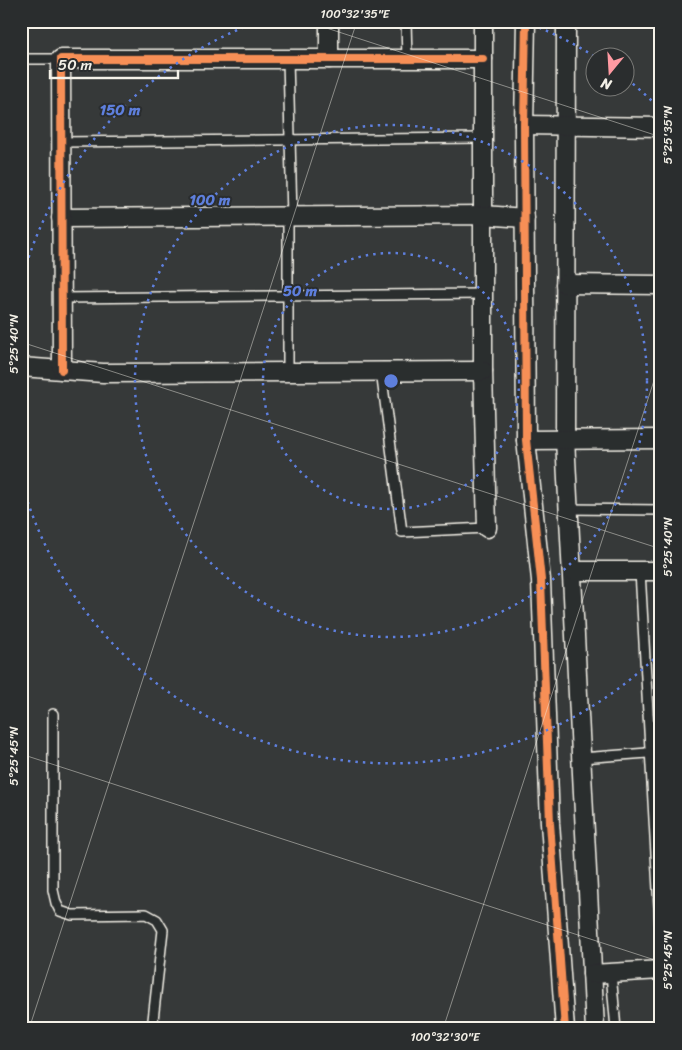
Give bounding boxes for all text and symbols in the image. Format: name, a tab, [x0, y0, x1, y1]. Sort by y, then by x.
text: 100°32'35"E	[321, 3, 391, 25]
scale bar	[50, 48, 178, 80]
north arrow	[584, 48, 634, 98]
text: 50 m	[58, 52, 93, 78]
text: N	[597, 70, 616, 98]
text: 150 m	[100, 97, 141, 123]
text: 5°25'35"N	[657, 105, 679, 164]
text: 100 m	[190, 187, 231, 213]
text: 50 m	[283, 278, 318, 304]
text: 5°25'40"N	[3, 314, 25, 374]
centre of rings	[382, 372, 400, 390]
text: 5°25'40"N	[657, 517, 679, 577]
text: 5°25'45"N	[3, 726, 25, 786]
text: 5°25'45"N	[657, 930, 679, 990]
text: 100°32'30"E	[410, 1026, 481, 1048]

